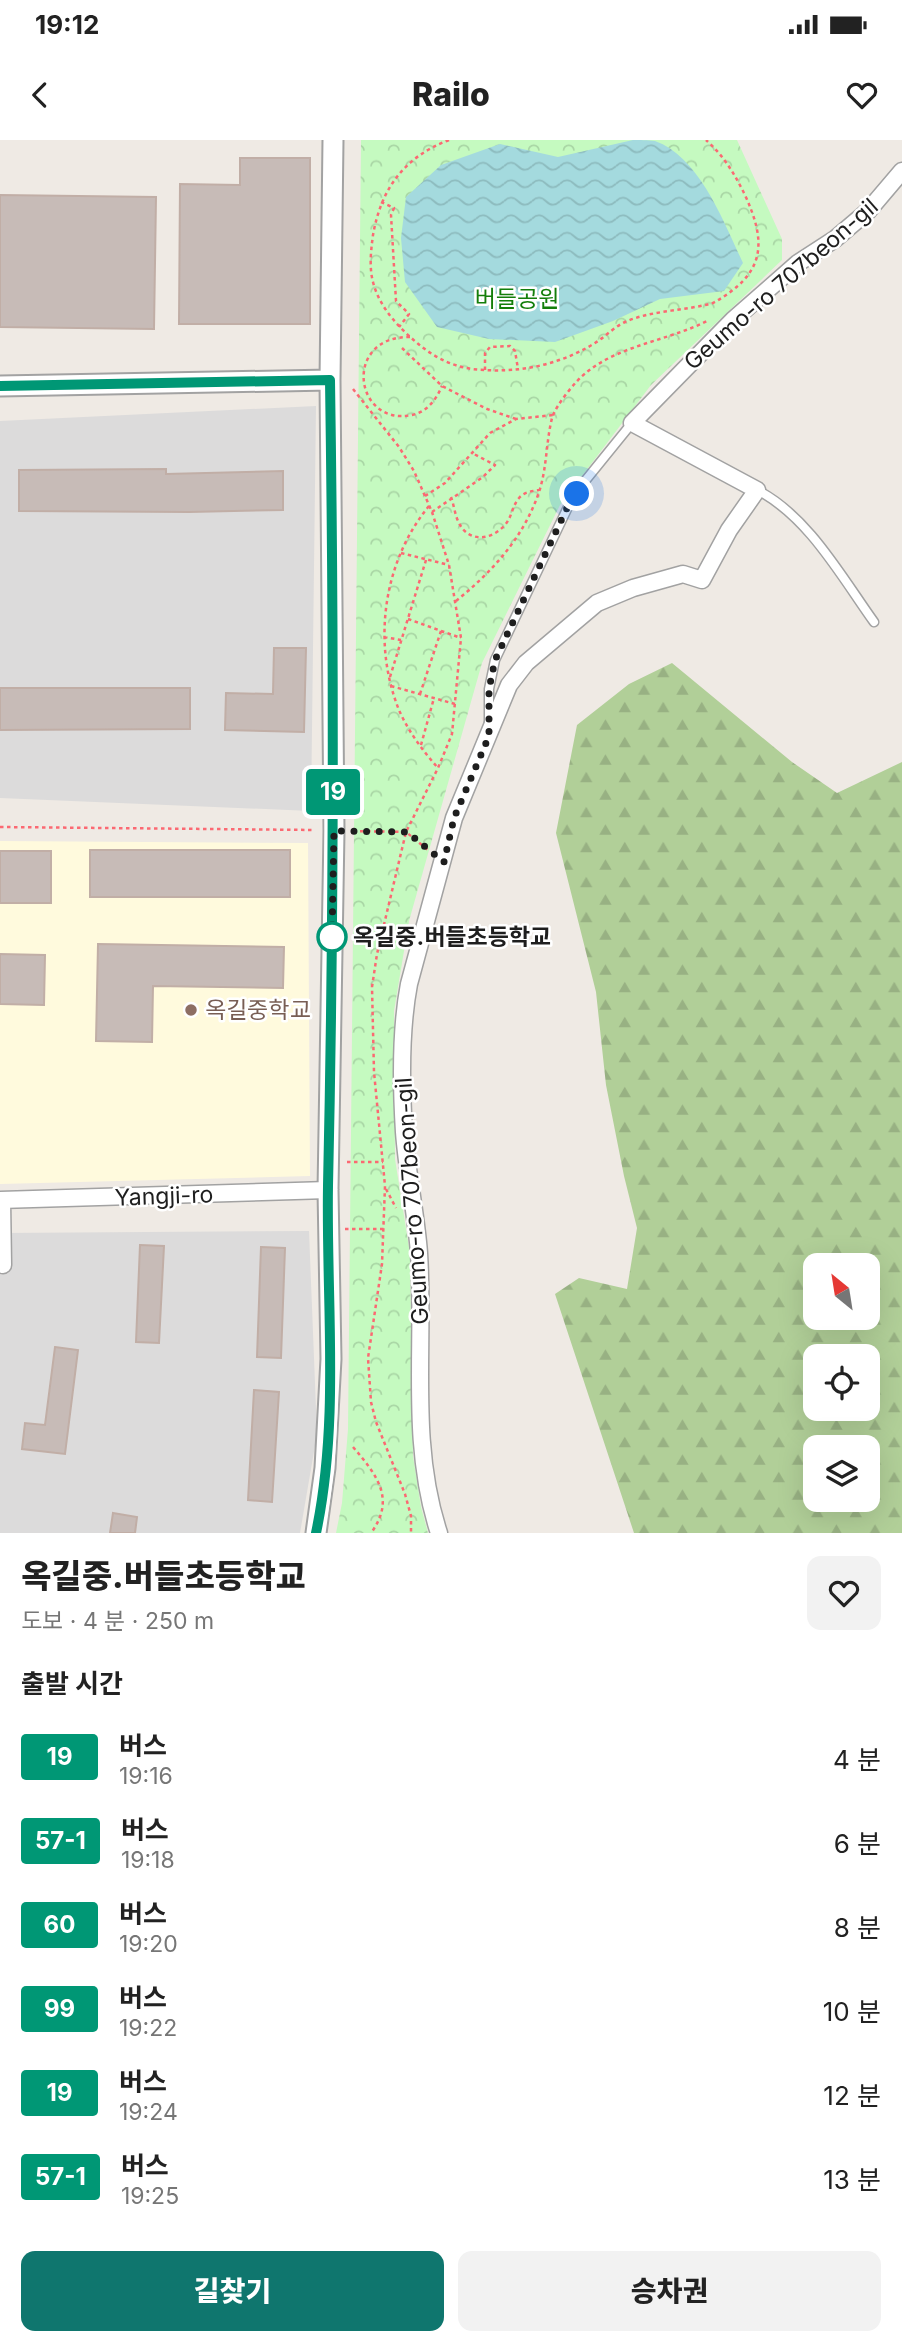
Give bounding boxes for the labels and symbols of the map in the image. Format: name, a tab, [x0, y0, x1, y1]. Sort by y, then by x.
street label: Geumo-ro 707beon-gil	[678, 192, 884, 376]
park label: 버들공원	[475, 285, 559, 313]
your location	[559, 476, 594, 511]
line badge: 19	[302, 769, 364, 815]
marker: 옥길중.버들초등학교	[317, 922, 347, 952]
place label: 옥길중.버들초등학교	[353, 923, 551, 951]
place label: 옥길중학교	[205, 996, 311, 1024]
marker: 옥길중학교	[183, 1002, 199, 1018]
street label: Geumo-ro 707beon-gil	[389, 1076, 435, 1326]
street label: Yangji-ro	[114, 1180, 214, 1212]
north arrow	[803, 1253, 880, 1330]

